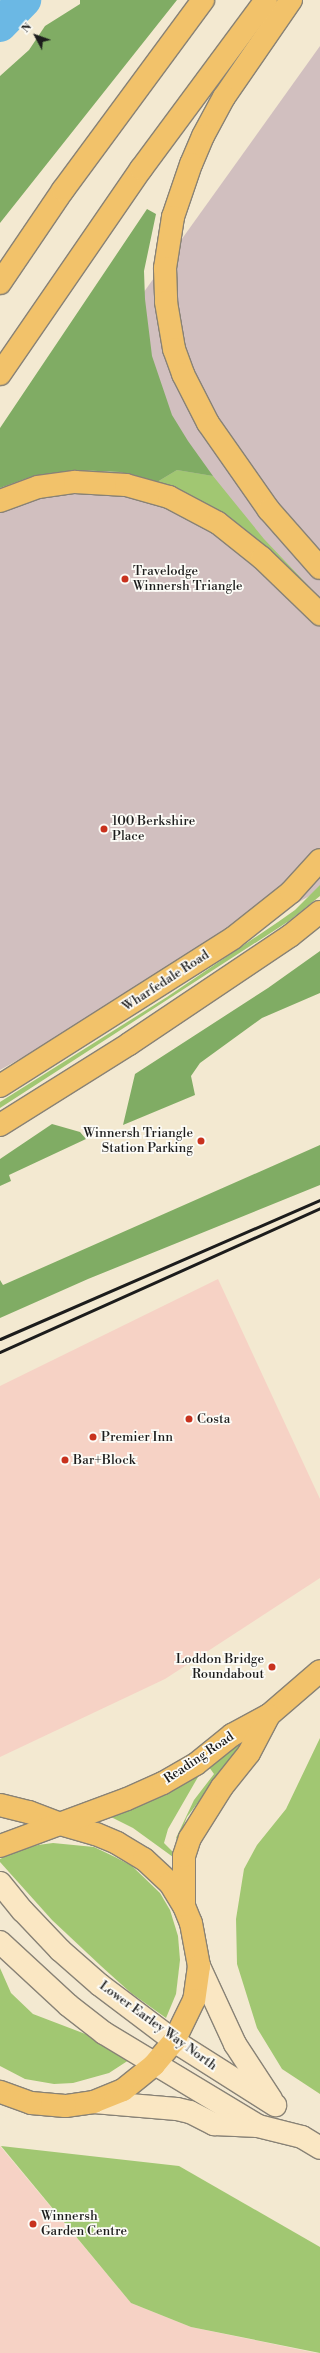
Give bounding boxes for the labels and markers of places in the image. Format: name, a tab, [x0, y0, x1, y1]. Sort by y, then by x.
place label: Travelodge Winnersh Triangle	[133, 564, 243, 595]
marker: Travelodge Winnersh Triangle	[120, 574, 130, 584]
place label: 100 Berkshire Place	[112, 814, 195, 845]
marker: 100 Berkshire Place	[99, 824, 109, 834]
place label: Winnersh Triangle Station Parking	[83, 1126, 193, 1157]
marker: Winnersh Triangle Station Parking	[196, 1136, 206, 1146]
place label: Costa	[197, 1411, 230, 1427]
marker: Costa	[184, 1414, 194, 1424]
place label: Premier Inn	[101, 1429, 173, 1445]
marker: Premier Inn	[88, 1432, 98, 1442]
place label: Bar+Block	[73, 1452, 135, 1468]
marker: Bar+Block	[60, 1455, 70, 1465]
place label: Loddon Bridge Roundabout	[176, 1652, 264, 1683]
marker: Loddon Bridge Roundabout	[267, 1662, 277, 1672]
place label: Winnersh Garden Centre	[41, 2209, 127, 2240]
marker: Winnersh Garden Centre	[28, 2219, 38, 2229]

